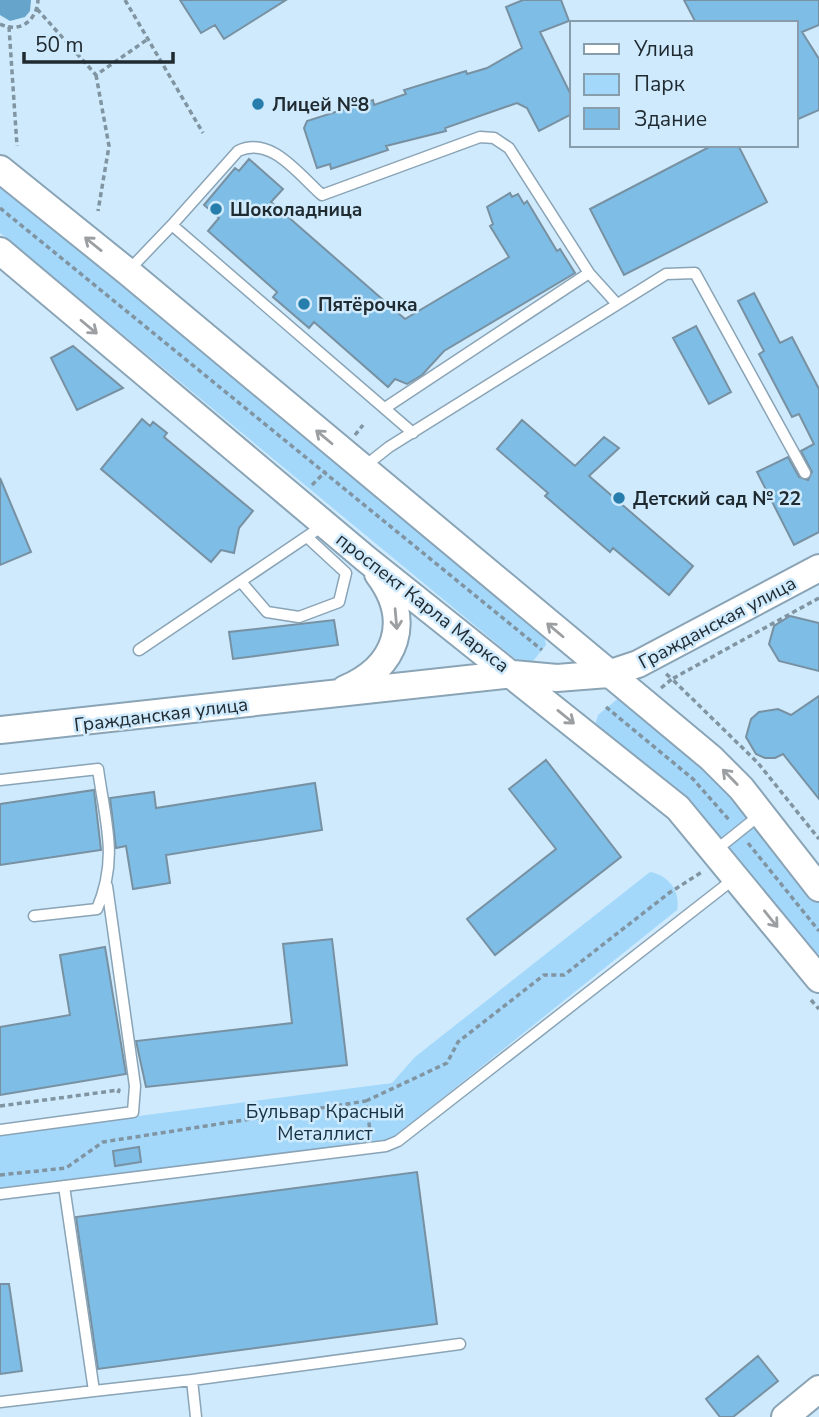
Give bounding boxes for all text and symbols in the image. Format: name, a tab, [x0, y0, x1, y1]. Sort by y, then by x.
scale bar	[24, 21, 173, 65]
legend	[570, 21, 798, 147]
text: 50 m	[35, 31, 84, 59]
text: Улица	[633, 35, 694, 63]
text: Парк	[634, 70, 686, 98]
place label: Лицей №8	[272, 92, 369, 118]
marker: Лицей №8	[250, 96, 266, 112]
text: Здание	[634, 105, 707, 133]
place label: Шоколадница	[230, 197, 362, 223]
marker: Шоколадница	[208, 201, 224, 217]
one-way arrow	[85, 237, 103, 252]
place label: Пятёрочка	[318, 292, 418, 318]
marker: Пятёрочка	[296, 296, 312, 312]
one-way arrow	[80, 319, 98, 335]
one-way arrow	[316, 429, 334, 445]
place label: Детский сад № 22	[633, 486, 801, 512]
marker: Детский сад № 22	[611, 490, 627, 506]
street label: проспект Карла Маркса	[330, 527, 514, 679]
street label: Гражданская улица	[634, 570, 801, 675]
one-way arrow	[390, 607, 403, 629]
one-way arrow	[547, 622, 565, 638]
street label: Гражданская улица	[73, 691, 250, 739]
one-way arrow	[556, 709, 574, 724]
one-way arrow	[721, 769, 738, 786]
one-way arrow	[763, 910, 779, 928]
park label: Бульвар Красный Металлист	[246, 1099, 404, 1147]

